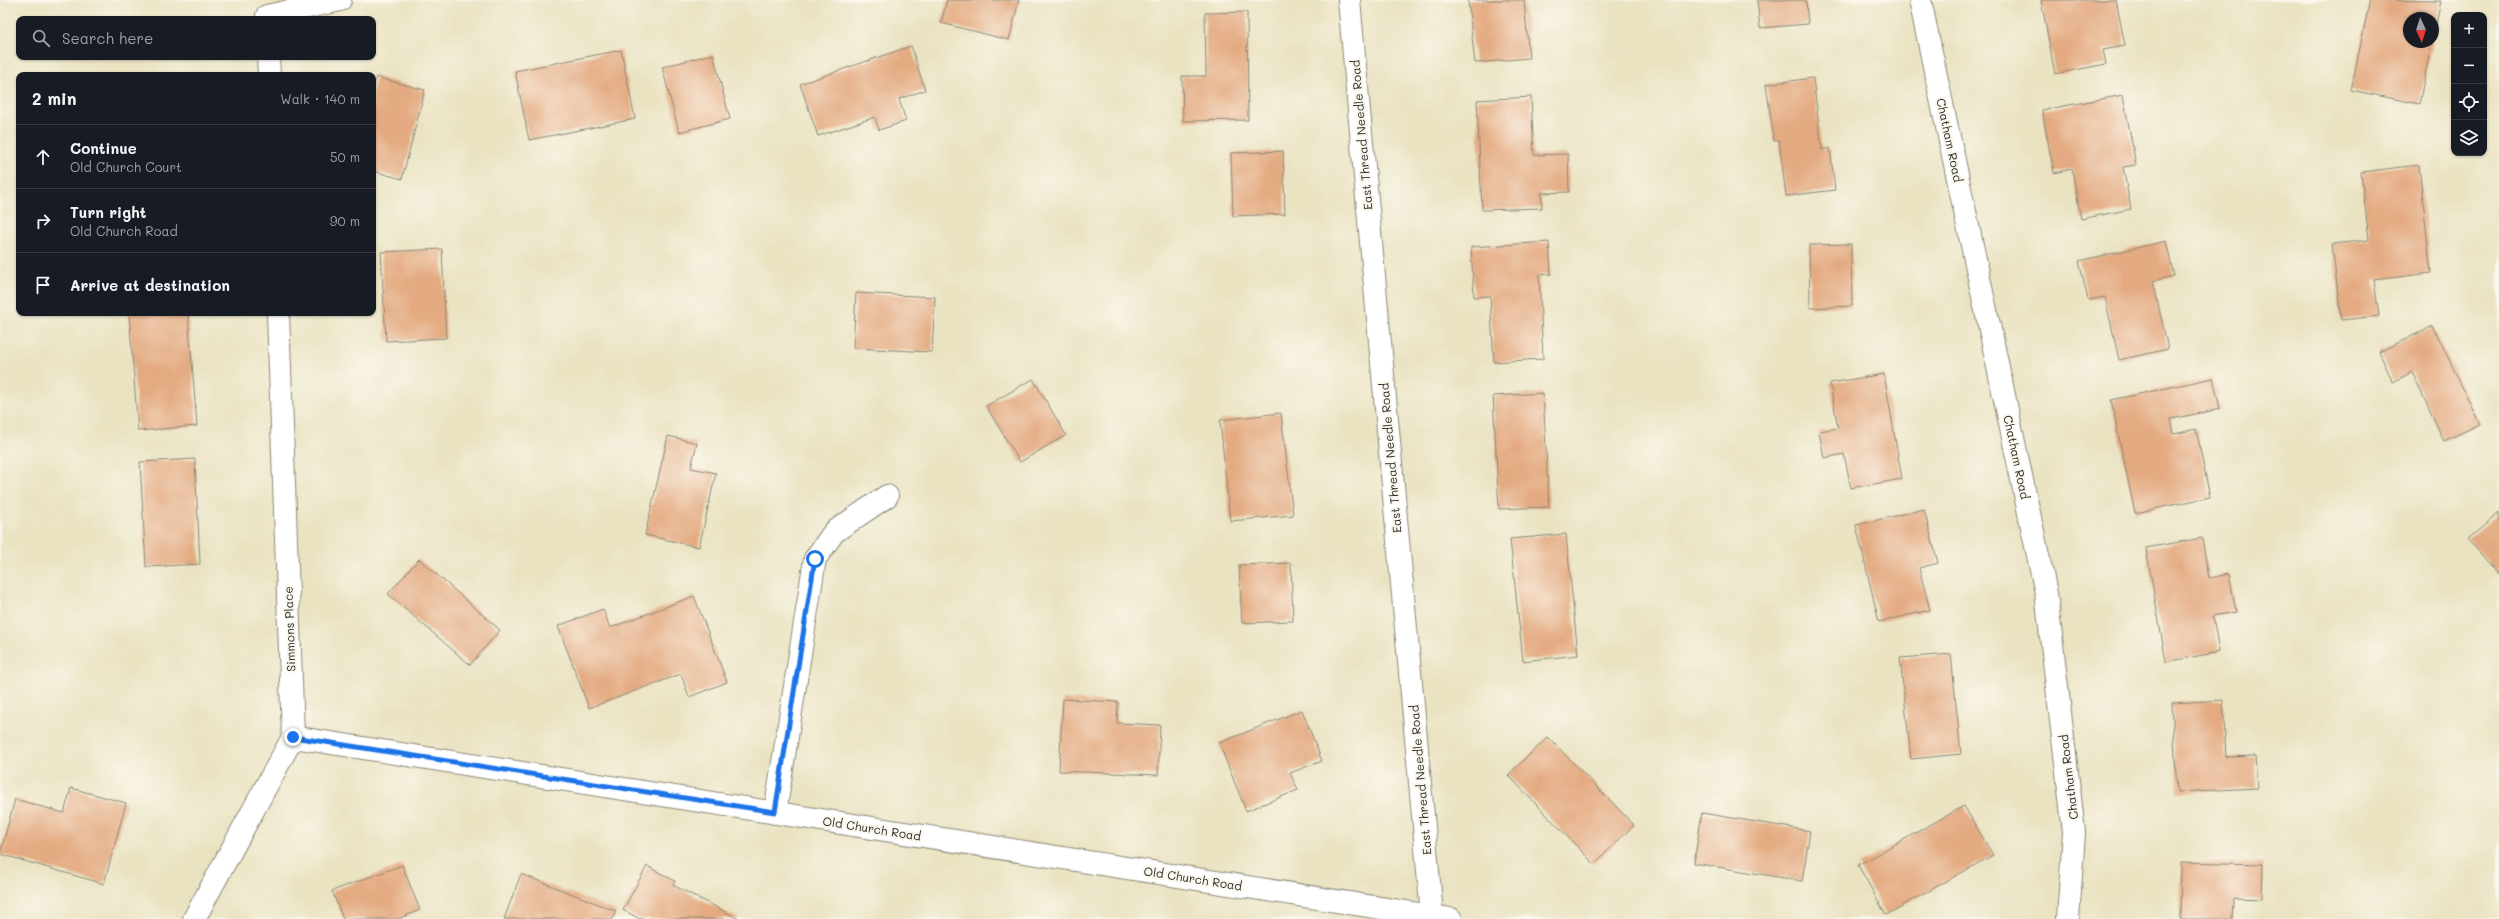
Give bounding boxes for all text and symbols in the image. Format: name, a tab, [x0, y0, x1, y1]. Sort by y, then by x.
north arrow	[2403, 12, 2439, 48]
map controls	[2451, 12, 2487, 156]
button: +	[2451, 12, 2487, 48]
search box	[16, 16, 376, 60]
icon: search	[30, 27, 52, 49]
text: Search here	[62, 28, 153, 48]
button: −	[2451, 48, 2487, 84]
street label: East Thread Needle Road	[1346, 59, 1376, 211]
button: locate	[2451, 84, 2487, 120]
text: 2 min	[32, 87, 77, 109]
text: Walk · 140 m	[280, 90, 360, 107]
street label: Chatham Road	[1933, 96, 1967, 184]
button: layers	[2451, 120, 2487, 156]
text: Continue	[70, 138, 137, 158]
icon: ahead	[32, 146, 54, 168]
text: 50 m	[330, 148, 360, 165]
text: Old Church Court	[70, 158, 182, 175]
text: Turn right	[70, 202, 147, 222]
icon: right	[32, 210, 54, 232]
text: 90 m	[330, 212, 360, 229]
text: Old Church Road	[70, 222, 178, 239]
icon: arrive	[32, 274, 54, 296]
text: Arrive at destination	[70, 275, 230, 295]
street label: East Thread Needle Road	[1375, 382, 1405, 534]
street label: Chatham Road	[2000, 413, 2034, 501]
route start	[806, 550, 824, 568]
street label: Simmons Place	[280, 586, 298, 672]
street label: East Thread Needle Road	[1405, 704, 1435, 856]
route end	[284, 728, 302, 746]
street label: Chatham Road	[2055, 733, 2081, 820]
street label: Old Church Road	[822, 812, 923, 844]
street label: Old Church Road	[1143, 862, 1244, 894]

